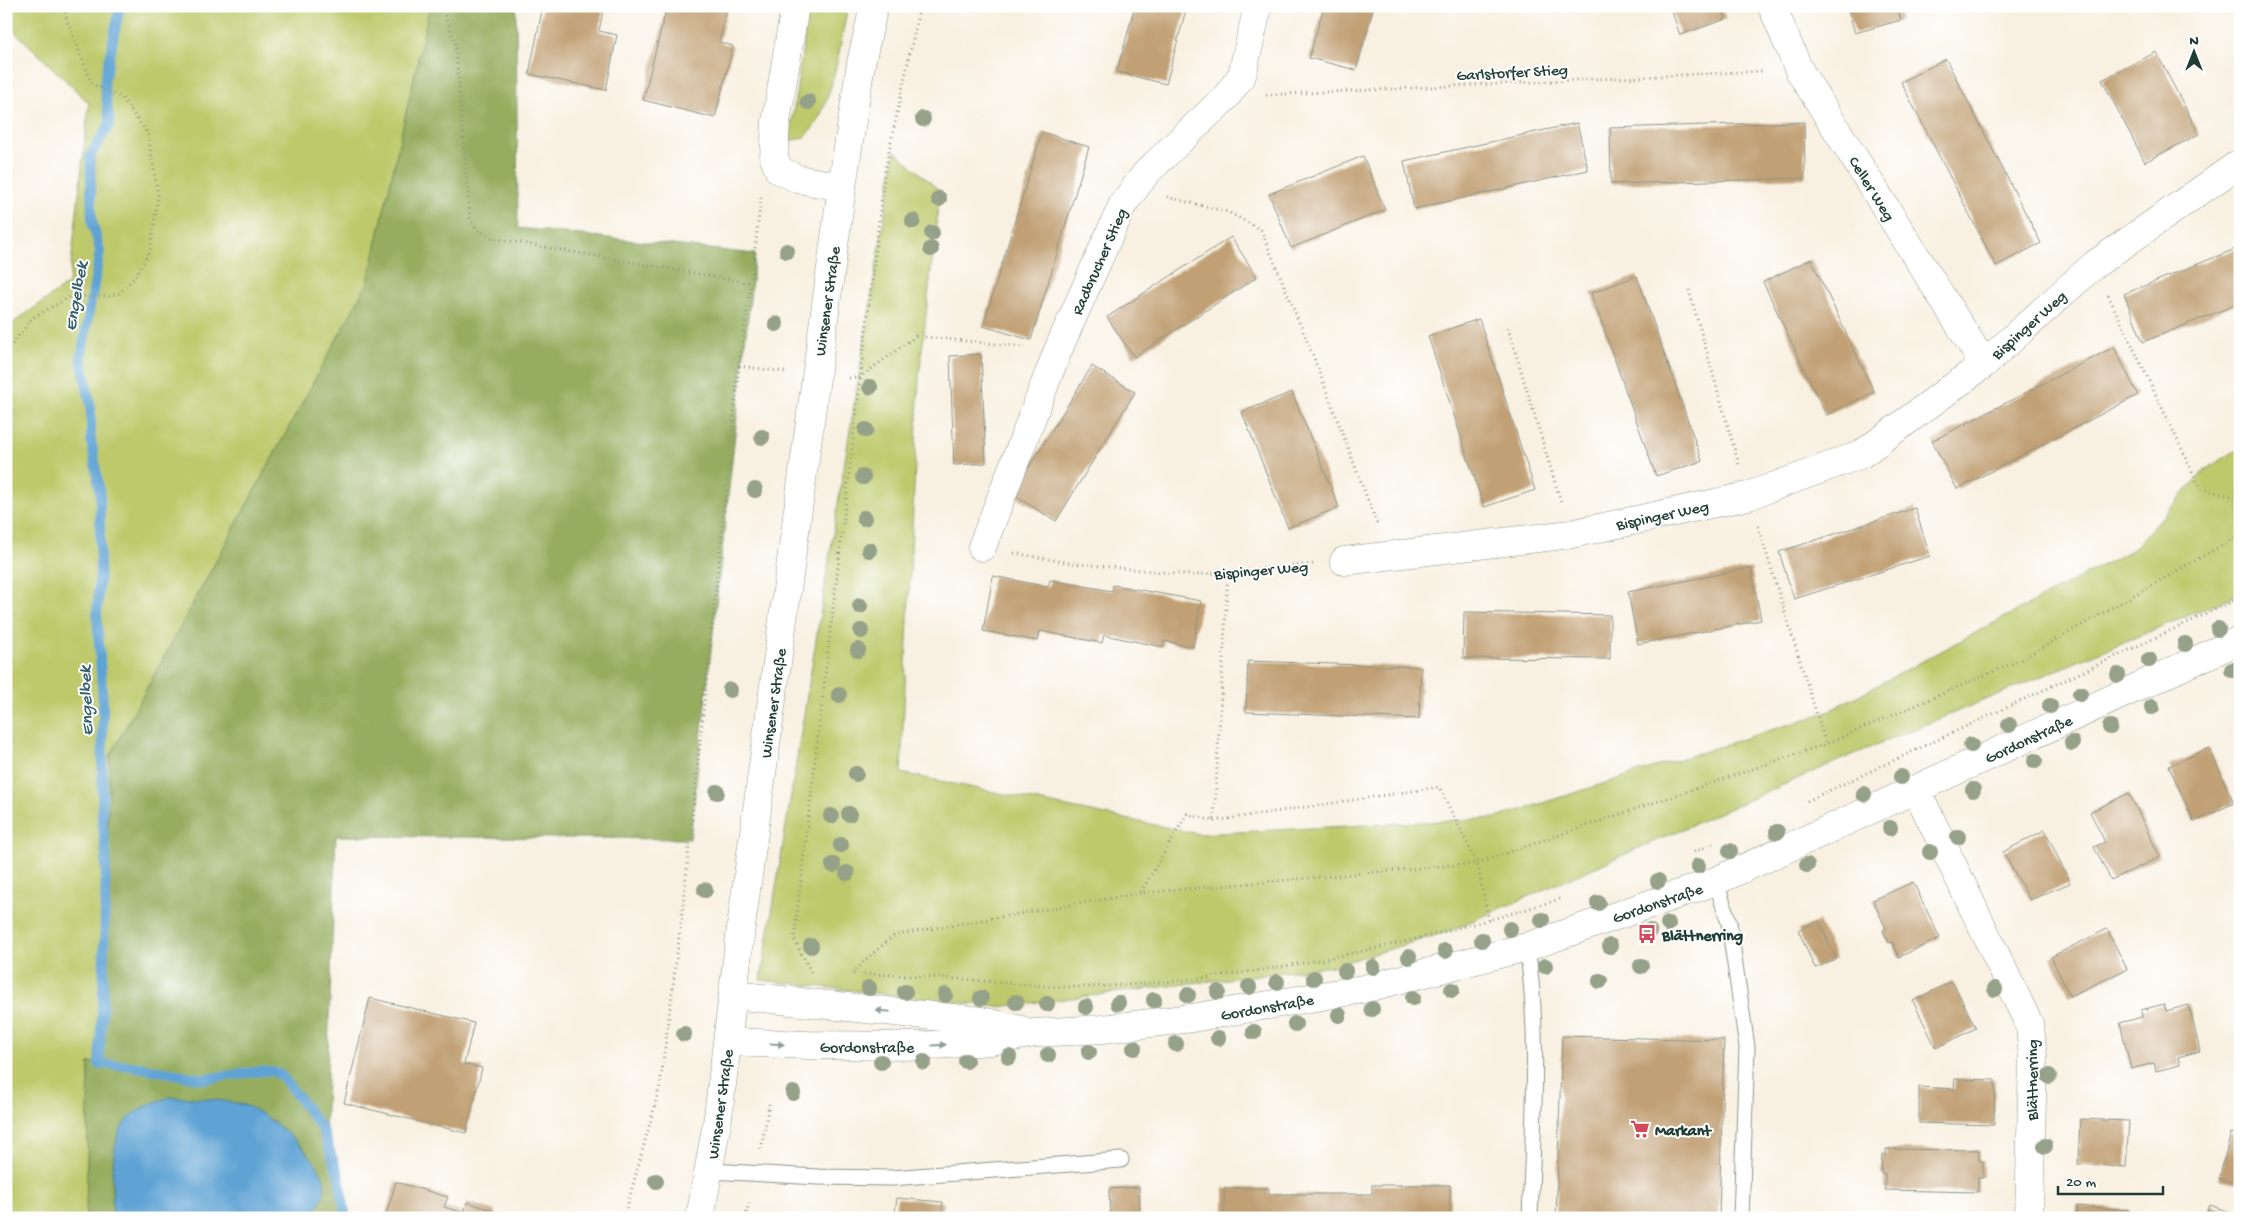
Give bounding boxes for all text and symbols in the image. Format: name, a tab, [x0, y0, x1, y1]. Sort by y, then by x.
north arrow	[2168, 28, 2218, 78]
text: N	[2189, 33, 2199, 50]
street label: Garlstorfer Stieg	[1456, 62, 1569, 87]
street label: Celler Weg	[1843, 154, 1897, 226]
street label: Radbrucher Stieg	[1069, 206, 1133, 319]
street label: Winsener Straße	[812, 245, 847, 358]
water label: Engelbek	[61, 258, 94, 333]
street label: Bispinger Weg	[1988, 288, 2072, 366]
street label: Bispinger Weg	[1614, 498, 1711, 537]
street label: Bispinger Weg	[1213, 559, 1309, 586]
street label: Winsener Straße	[758, 647, 793, 760]
water label: Engelbek	[76, 664, 99, 736]
street label: Gordonstraße	[1983, 712, 2077, 770]
street label: Gordonstraße	[1610, 881, 1707, 930]
bus stop icon: Blättnerring	[1636, 923, 1658, 945]
place label: Blättnerring	[1661, 928, 1743, 947]
street label: Gordonstraße	[1220, 992, 1316, 1027]
one-way arrow	[875, 1007, 891, 1015]
street label: Blättnerring	[2025, 1039, 2044, 1122]
one-way arrow	[769, 1040, 785, 1048]
street label: Gordonstraße	[820, 1040, 915, 1059]
one-way arrow	[931, 1040, 947, 1048]
street label: Winsener Straße	[705, 1048, 740, 1161]
supermarket icon: Markant	[1629, 1118, 1651, 1140]
place label: Markant	[1655, 1123, 1712, 1142]
scale bar	[2058, 1164, 2164, 1196]
text: 20 m	[2066, 1174, 2096, 1192]

